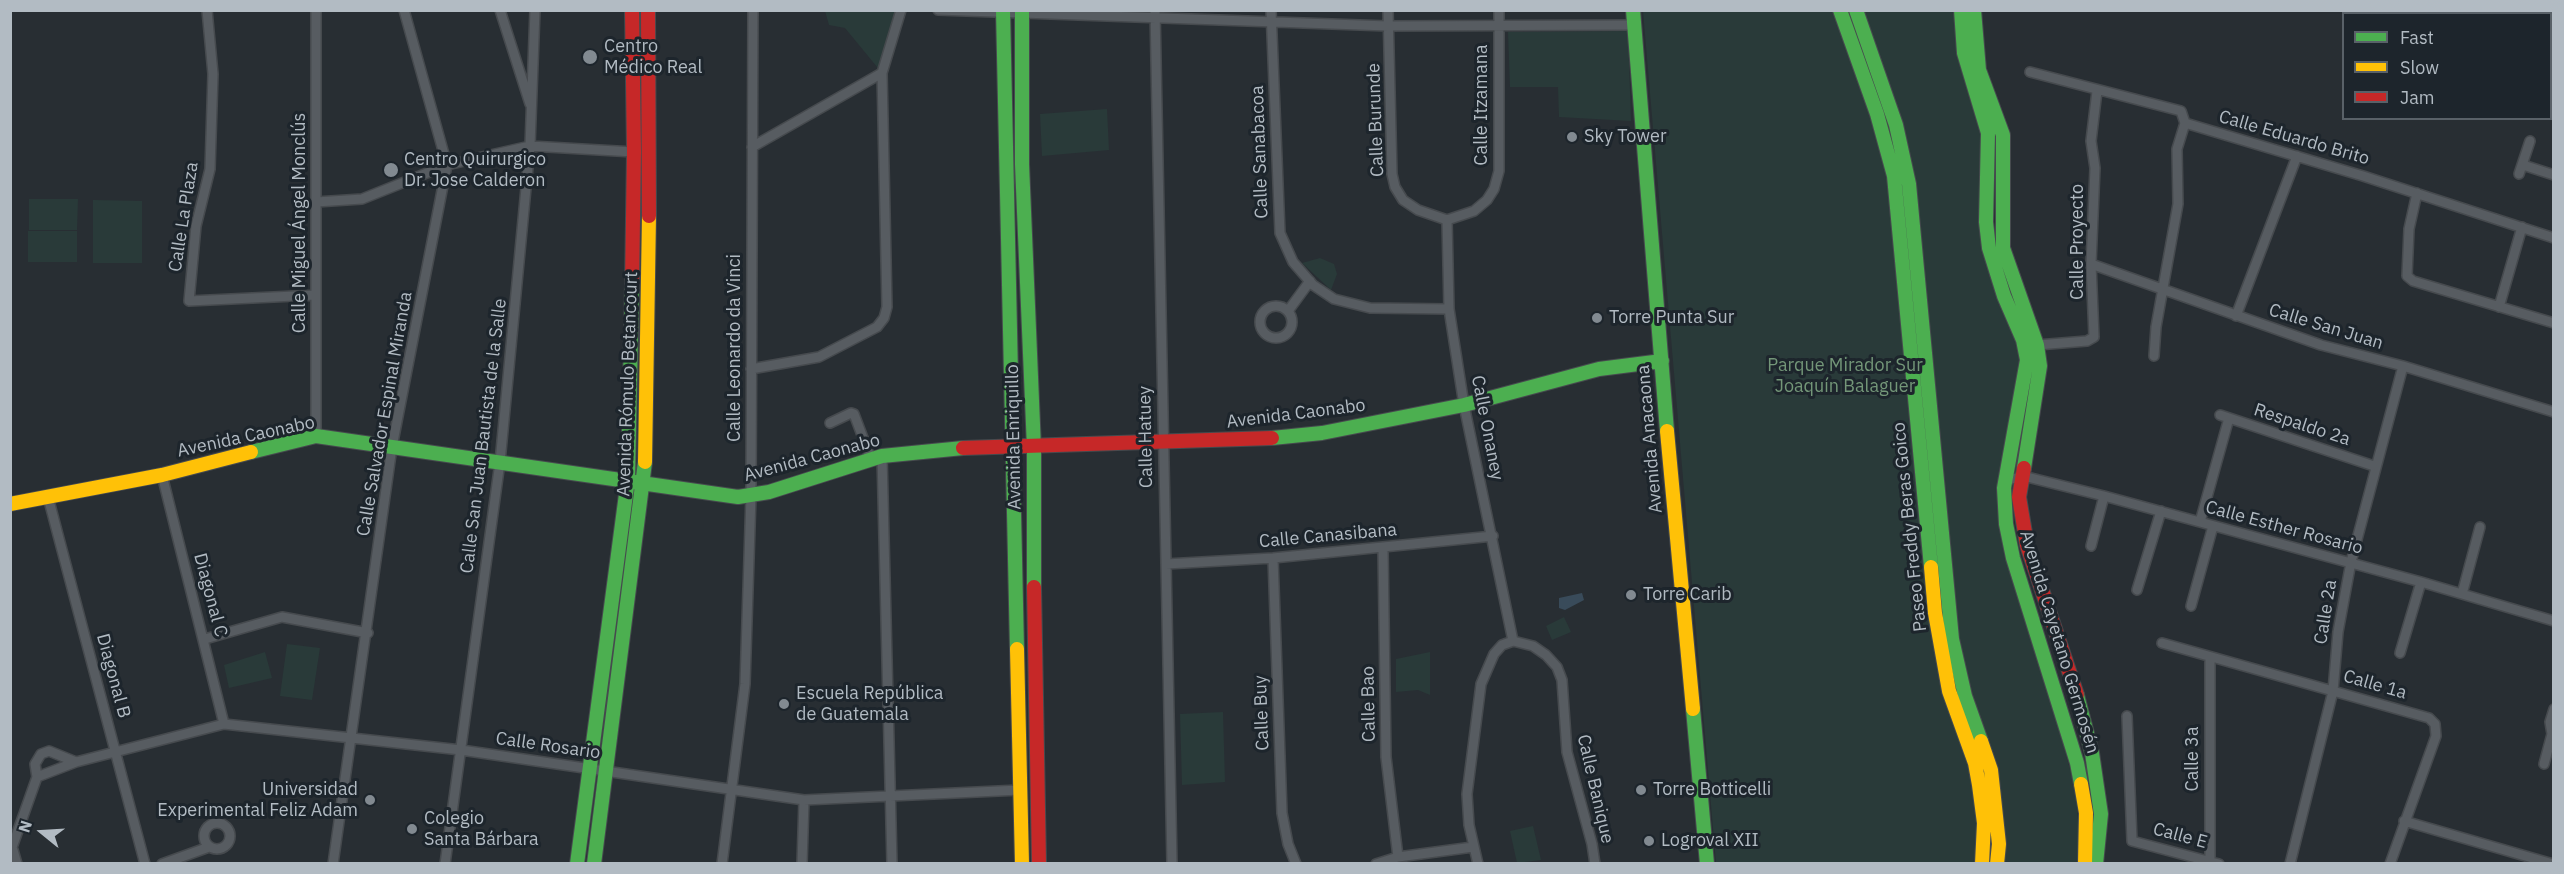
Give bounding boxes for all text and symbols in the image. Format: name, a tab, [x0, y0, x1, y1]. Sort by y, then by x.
legend	[2342, 12, 2552, 120]
text: Fast	[2400, 26, 2434, 49]
place label: Centro Médico Real	[604, 36, 702, 78]
street label: Calle Itzamana	[1471, 44, 1493, 166]
marker: Centro Médico Real	[581, 48, 599, 66]
text: Slow	[2400, 56, 2439, 79]
street label: Calle Burunde	[1363, 63, 1389, 177]
street label: Calle Sanabacoa	[1247, 85, 1273, 219]
text: Jam	[2400, 86, 2435, 109]
street label: Calle Eduardo Brito	[2216, 106, 2372, 170]
street label: Calle Miguel Ángel Monclús	[289, 113, 311, 333]
place label: Sky Tower	[1584, 126, 1667, 148]
marker: Sky Tower	[1565, 130, 1579, 144]
place label: Centro Quirurgico Dr. Jose Calderon	[404, 149, 546, 192]
street label: Calle La Plaza	[165, 161, 203, 273]
marker: Centro Quirurgico Dr. Jose Calderon	[382, 161, 400, 179]
street label: Calle Proyecto	[2067, 184, 2089, 300]
street label: Calle Leonardo da Vinci	[724, 254, 746, 442]
street label: Avenida Rómulo Betancourt	[613, 271, 643, 497]
street label: Calle Salvador Espinal Miranda	[353, 290, 417, 538]
street label: Calle San Juan Bautista de la Salle	[456, 297, 512, 575]
street label: Calle San Juan	[2266, 299, 2386, 355]
place label: Torre Punta Sur	[1609, 307, 1734, 329]
marker: Torre Punta Sur	[1590, 311, 1604, 325]
park label: Parque Mirador Sur Joaquín Balaguer	[1767, 355, 1923, 398]
street label: Avenida Enriquillo	[1002, 364, 1026, 510]
street label: Avenida Anacaona	[1633, 364, 1667, 514]
street label: Calle Onaney	[1466, 374, 1508, 482]
street label: Calle Hatuey	[1134, 386, 1158, 488]
street label: Avenida Caonabo	[1225, 395, 1367, 433]
street label: Respaldo 2a	[2251, 399, 2353, 451]
street label: Avenida Caonabo	[175, 412, 317, 462]
street label: Paseo Freddy Beras Goico	[1888, 421, 1932, 633]
street label: Avenida Caonabo	[742, 429, 882, 487]
street label: Calle Esther Rosario	[2203, 497, 2365, 559]
street label: Calle Canasibana	[1258, 519, 1398, 553]
street label: Avenida Cayetano Germosén	[2015, 528, 2103, 756]
street label: Diagonal C	[188, 551, 232, 639]
street label: Calle 2a	[2310, 578, 2342, 646]
place label: Torre Carib	[1643, 584, 1732, 606]
marker: Torre Carib	[1624, 588, 1638, 602]
street label: Diagonal B	[91, 631, 135, 721]
street label: Calle Bao	[1358, 666, 1380, 742]
street label: Calle 1a	[2341, 666, 2409, 704]
street label: Calle Buy	[1250, 675, 1274, 751]
place label: Escuela República de Guatemala	[796, 683, 943, 726]
marker: Escuela República de Guatemala	[777, 697, 791, 711]
street label: Calle 3a	[2182, 726, 2204, 792]
street label: Calle Rosario	[494, 728, 602, 764]
street label: Calle Banique	[1572, 732, 1618, 846]
place label: Universidad Experimental Feliz Adam	[157, 779, 358, 822]
place label: Torre Botticelli	[1653, 779, 1771, 801]
marker: Torre Botticelli	[1634, 783, 1648, 797]
marker: Universidad Experimental Feliz Adam	[363, 793, 377, 807]
north arrow	[12, 802, 72, 862]
place label: Colegio Santa Bárbara	[424, 808, 539, 850]
text: N	[14, 818, 36, 835]
street label: Calle E	[2151, 818, 2209, 854]
marker: Colegio Santa Bárbara	[405, 822, 419, 836]
place label: Logroval XII	[1661, 830, 1759, 852]
marker: Logroval XII	[1642, 834, 1656, 848]

